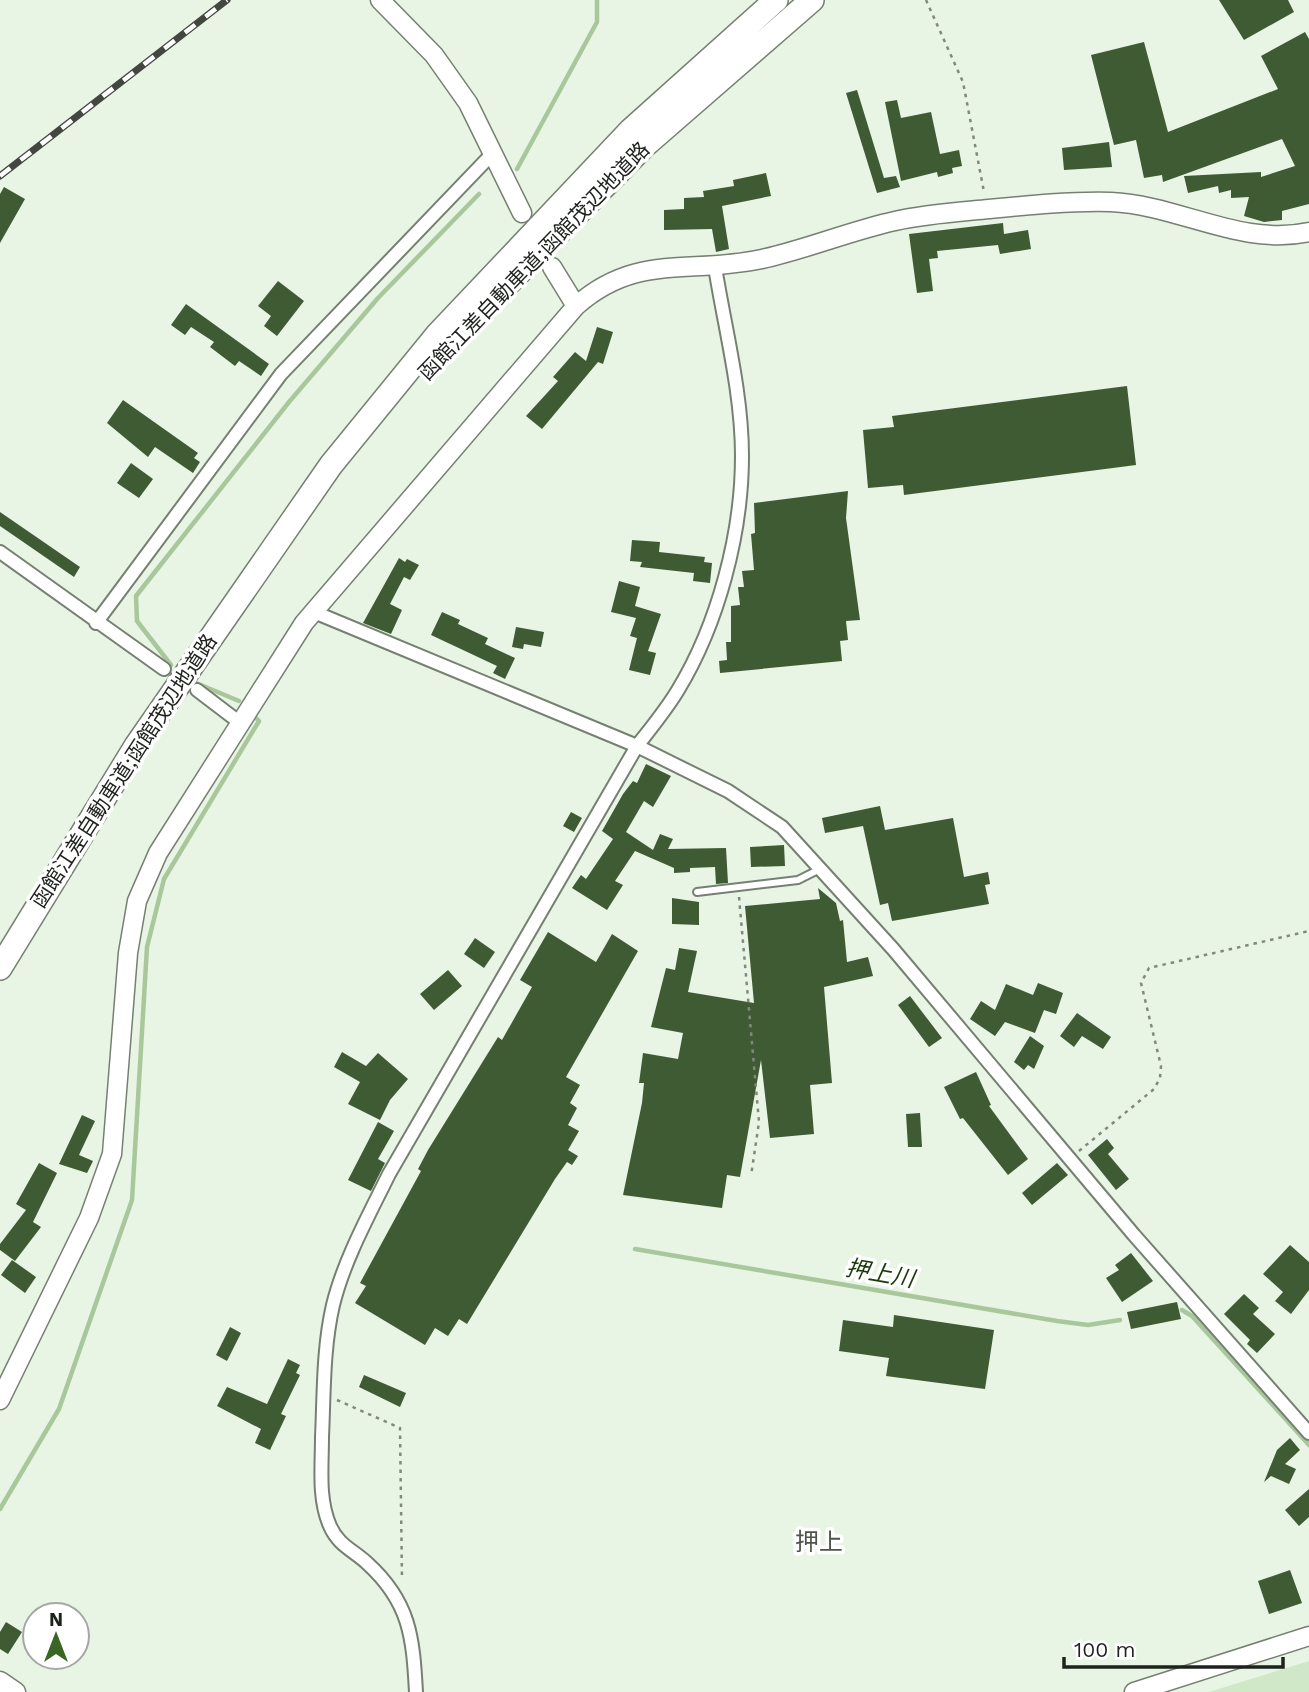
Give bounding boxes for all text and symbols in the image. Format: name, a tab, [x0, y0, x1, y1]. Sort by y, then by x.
street label: 函館江差自動車道;函館茂辺地道路	[413, 136, 654, 385]
street label: 函館江差自動車道;函館茂辺地道路	[26, 629, 222, 912]
water label: 押上川	[844, 1254, 919, 1293]
district label: 押上	[795, 1528, 843, 1556]
north arrow	[21, 1601, 91, 1671]
text: N	[49, 1608, 63, 1631]
scale bar	[1064, 1626, 1283, 1670]
text: 100 m	[1074, 1637, 1136, 1662]

